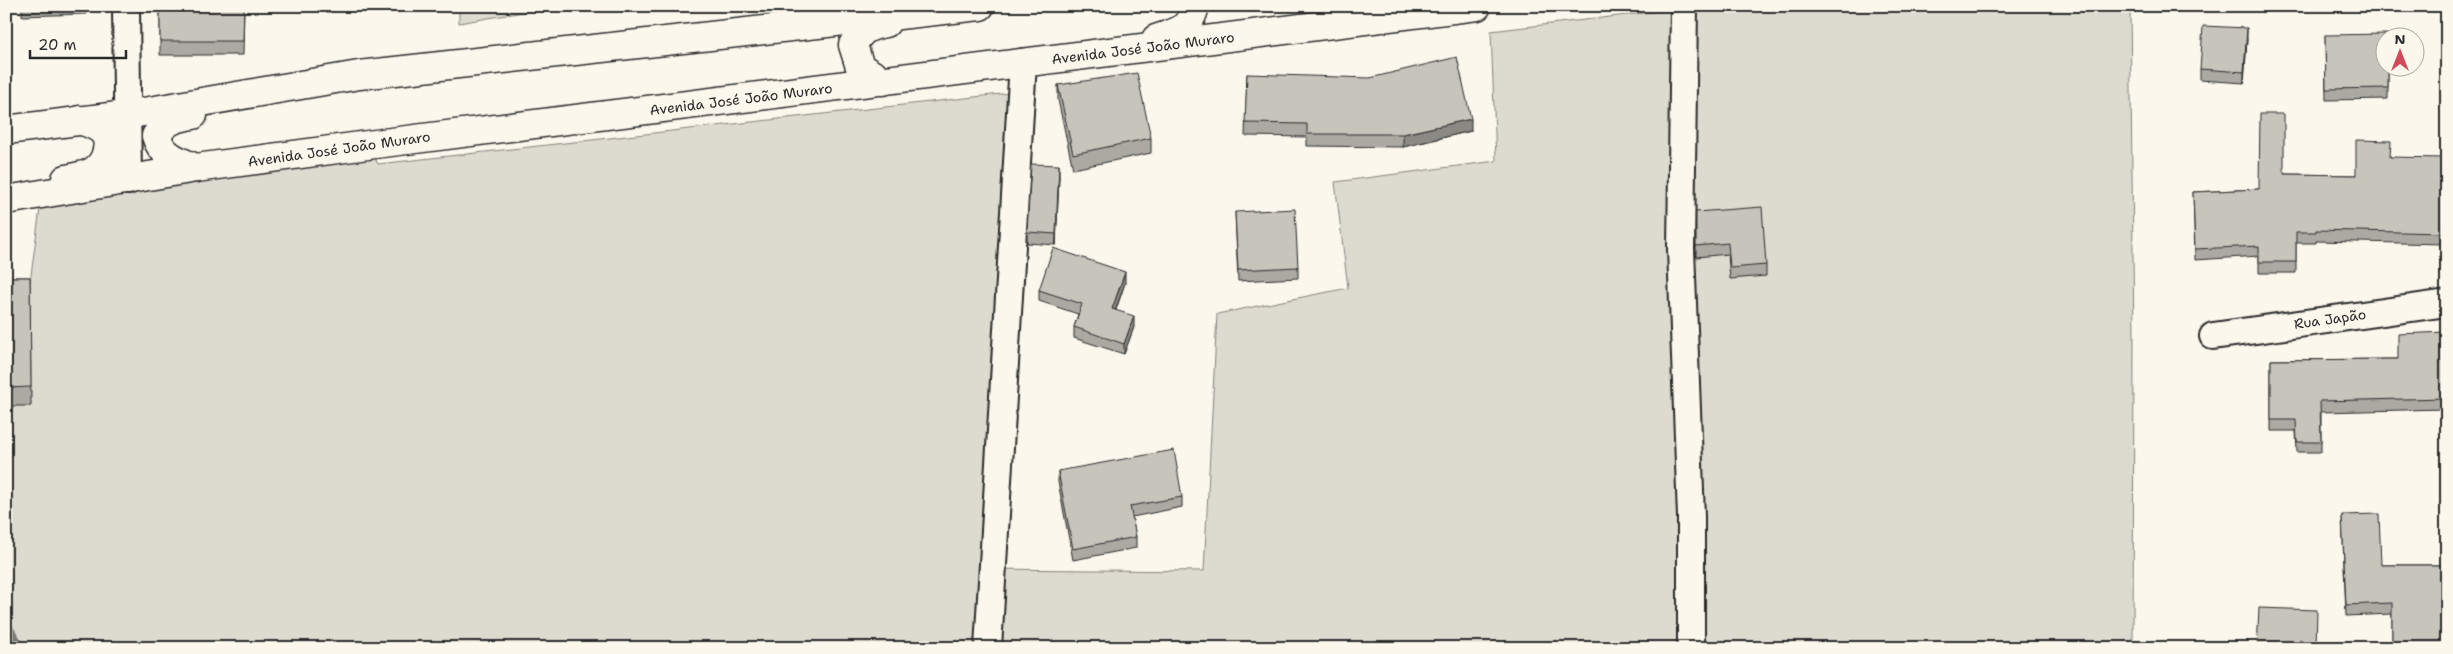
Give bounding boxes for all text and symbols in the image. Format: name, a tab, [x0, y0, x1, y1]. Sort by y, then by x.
scale bar	[30, 28, 126, 60]
street label: Avenida José João Muraro	[1051, 28, 1235, 68]
north arrow	[2376, 28, 2426, 78]
text: N	[2394, 30, 2406, 48]
text: 20 m	[38, 35, 77, 55]
street label: Avenida José João Muraro	[649, 79, 833, 119]
street label: Avenida José João Muraro	[247, 127, 431, 171]
street label: Rua Japão	[2293, 305, 2367, 333]

